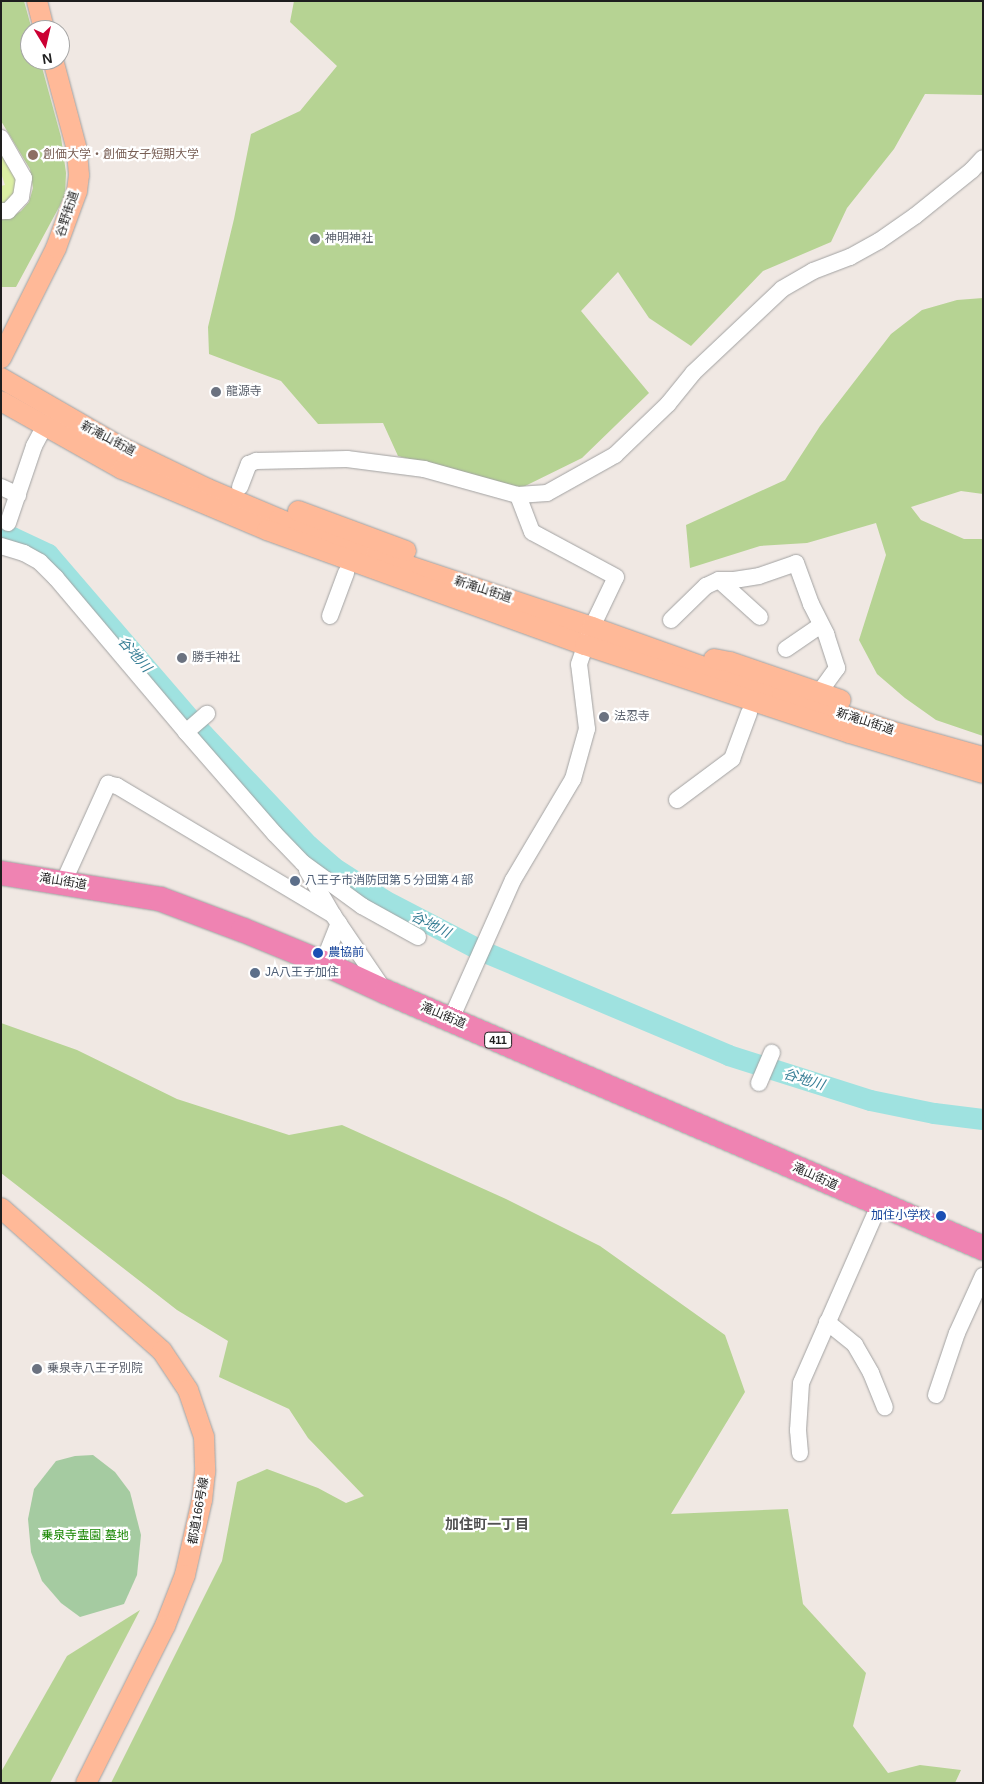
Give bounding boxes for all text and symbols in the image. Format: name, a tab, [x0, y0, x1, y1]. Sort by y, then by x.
north arrow	[20, 20, 70, 70]
text: N	[41, 50, 53, 68]
place label: 創価大学・創価女子短期大学	[43, 148, 199, 162]
marker: 創価大学・創価女子短期大学	[27, 149, 39, 161]
street label: 谷野街道	[54, 189, 82, 239]
place label: 神明神社	[325, 232, 373, 246]
marker: 神明神社	[309, 233, 321, 245]
place label: 龍源寺	[226, 385, 262, 399]
marker: 龍源寺	[210, 386, 222, 398]
street label: 新滝山街道	[78, 419, 138, 459]
street label: 新滝山街道	[452, 574, 514, 606]
water label: 谷地川	[115, 633, 155, 675]
place label: 勝手神社	[192, 651, 240, 665]
marker: 勝手神社	[176, 652, 188, 664]
street label: 新滝山街道	[834, 706, 896, 738]
place label: 法忍寺	[614, 710, 650, 724]
marker: 法忍寺	[598, 711, 610, 723]
street label: 滝山街道	[38, 871, 88, 893]
place label: 八王子市消防団第５分団第４部	[305, 874, 473, 888]
marker: 八王子市消防団第５分団第４部	[289, 875, 301, 887]
water label: 谷地川	[408, 907, 454, 941]
place label: 農協前	[328, 946, 364, 960]
marker: 農協前	[312, 947, 324, 959]
place label: JA八王子加住	[265, 966, 339, 980]
marker: JA八王子加住	[249, 967, 261, 979]
street label: 滝山街道	[418, 1000, 468, 1032]
road number: 411	[483, 1032, 513, 1048]
water label: 谷地川	[781, 1065, 827, 1093]
street label: 滝山街道	[790, 1161, 840, 1193]
place label: 加住小学校	[871, 1209, 931, 1223]
marker: 加住小学校	[935, 1210, 947, 1222]
place label: 乗泉寺八王子別院	[47, 1362, 143, 1376]
marker: 乗泉寺八王子別院	[31, 1363, 43, 1375]
street label: 都道166号線	[186, 1476, 212, 1546]
district label: 加住町一丁目	[445, 1516, 529, 1532]
park label: 乗泉寺霊園 墓地	[41, 1529, 129, 1543]

